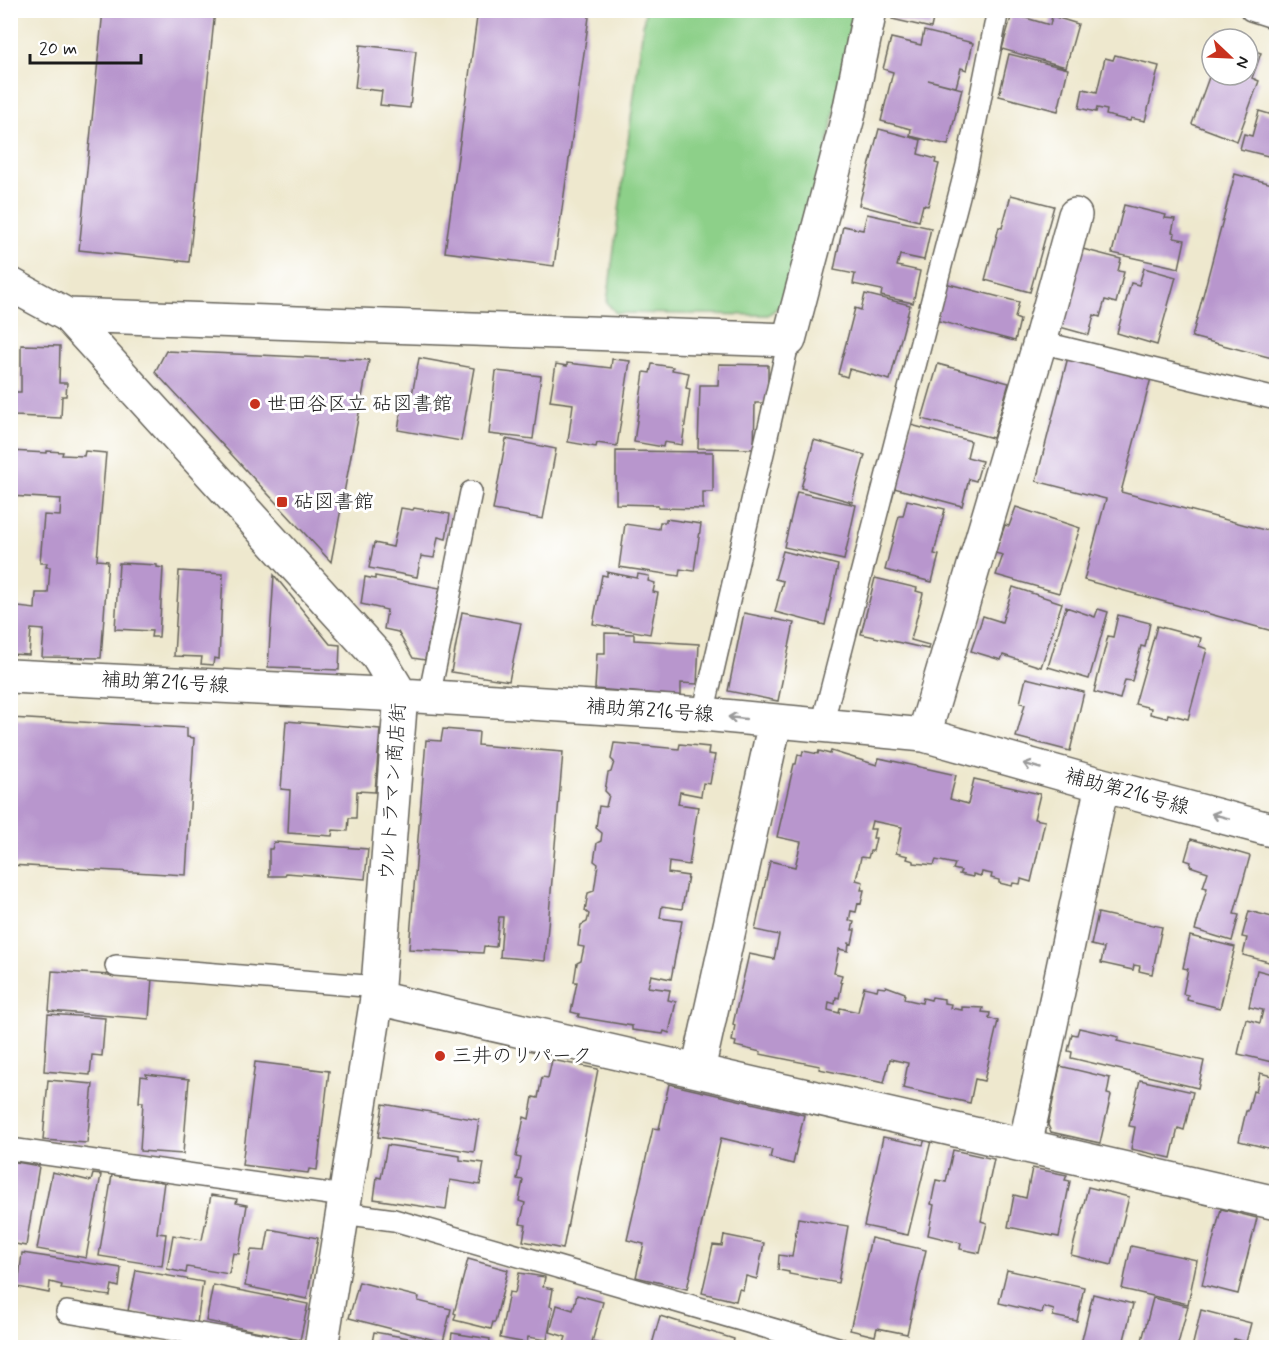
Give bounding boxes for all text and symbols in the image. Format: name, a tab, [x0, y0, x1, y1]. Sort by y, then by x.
scale bar	[30, 27, 141, 65]
north arrow	[1200, 27, 1260, 87]
text: 20 m	[39, 37, 77, 61]
text: N	[1231, 53, 1254, 71]
place label: 世田谷区立 砧図書館	[267, 391, 452, 418]
marker: 世田谷区立 砧図書館	[248, 397, 262, 411]
place label: 砧図書館	[294, 489, 374, 516]
marker: 砧図書館	[275, 495, 289, 509]
street label: 補助第216号線	[100, 666, 230, 700]
street label: 補助第216号線	[585, 693, 715, 729]
street label: ウルトラマン商店街	[373, 702, 413, 882]
one-way arrow	[727, 712, 747, 723]
one-way arrow	[1023, 759, 1042, 771]
street label: 補助第216号線	[1062, 762, 1192, 822]
one-way arrow	[1211, 810, 1230, 822]
place label: 三井のリパーク	[452, 1043, 592, 1070]
marker: 三井のリパーク	[433, 1049, 447, 1063]

